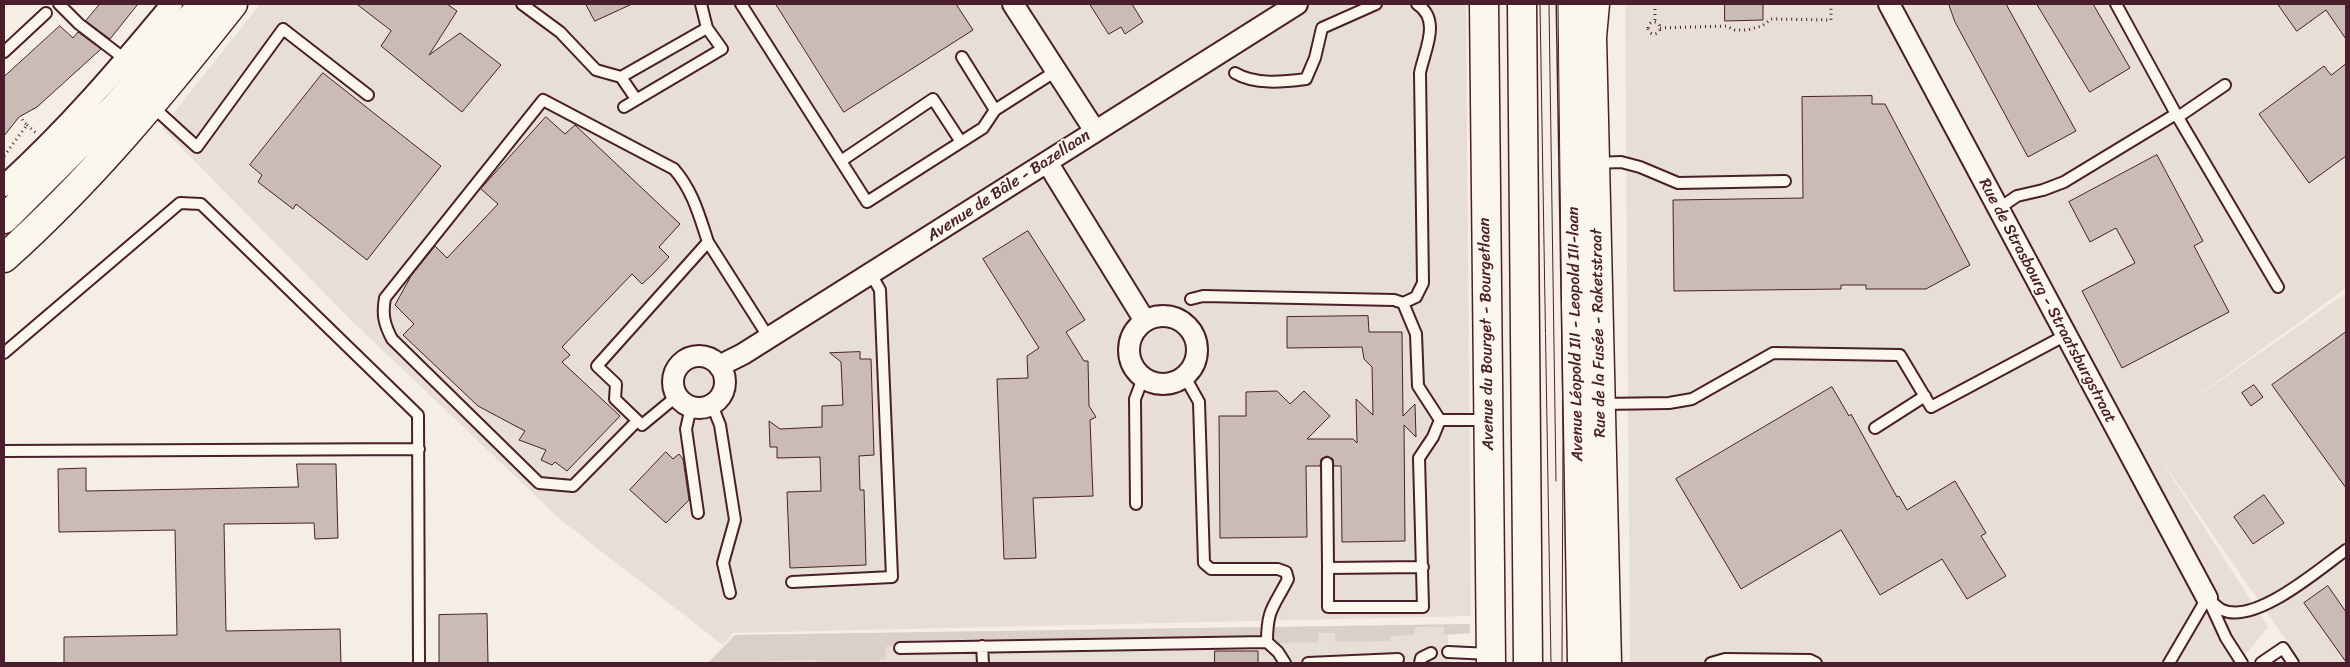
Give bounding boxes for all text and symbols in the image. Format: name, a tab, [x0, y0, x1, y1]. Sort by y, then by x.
street label: Avenue de Bâle - Bazellaan	[924, 126, 1094, 246]
street label: Rue de Strasbourg - Straatsburgstraat	[1974, 175, 2120, 427]
street label: Avenue Léopold III - Leopold III-laan	[1564, 206, 1588, 462]
street label: Avenue du Bourget - Bourgetlaan	[1475, 218, 1499, 450]
street label: Rue de la Fusée - Raketstraat	[1588, 228, 1610, 438]

